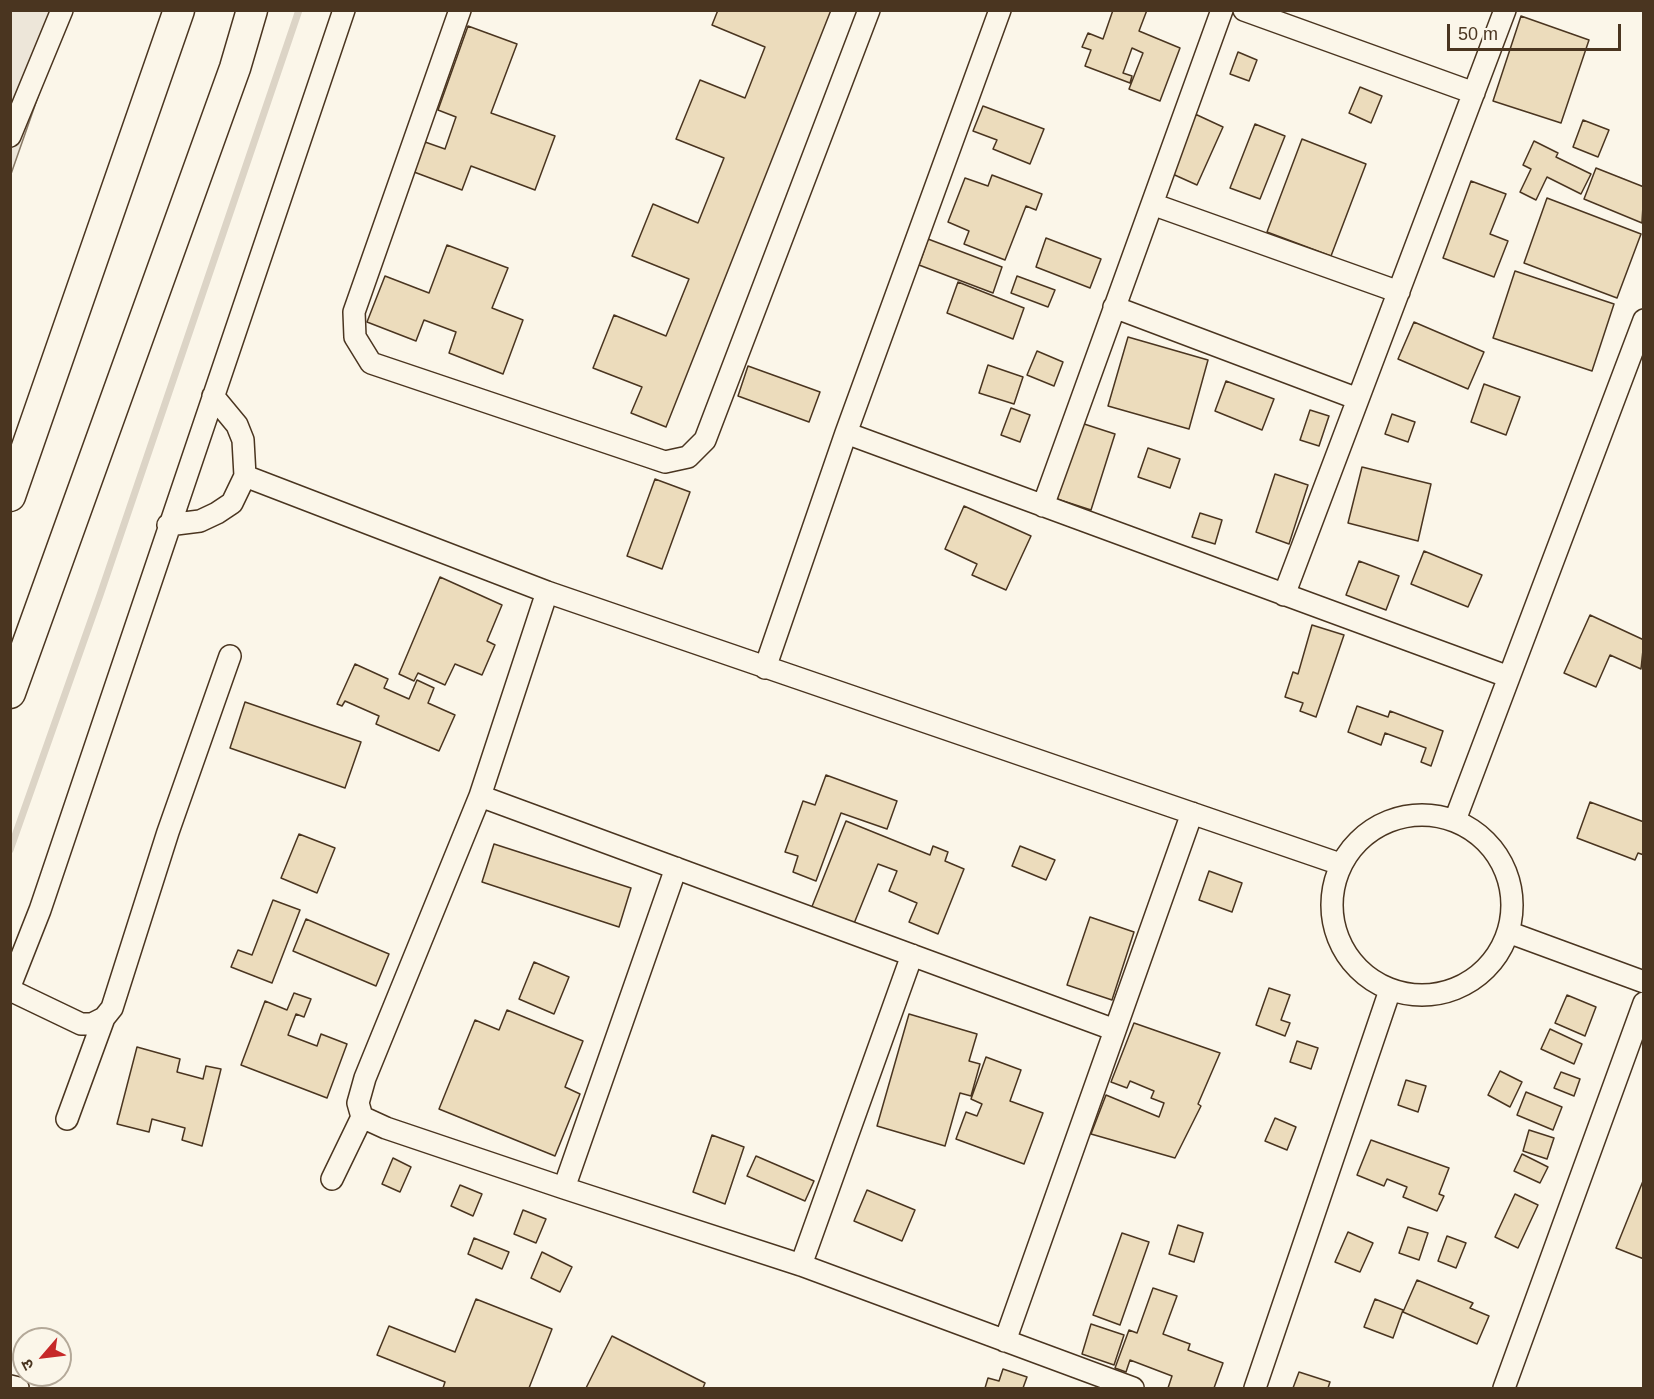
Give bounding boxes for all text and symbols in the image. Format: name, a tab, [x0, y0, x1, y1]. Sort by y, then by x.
scale bar	[1450, 12, 1624, 50]
text: 50 m	[1458, 24, 1498, 44]
north arrow	[12, 1327, 72, 1387]
text: उ	[18, 1357, 37, 1373]

